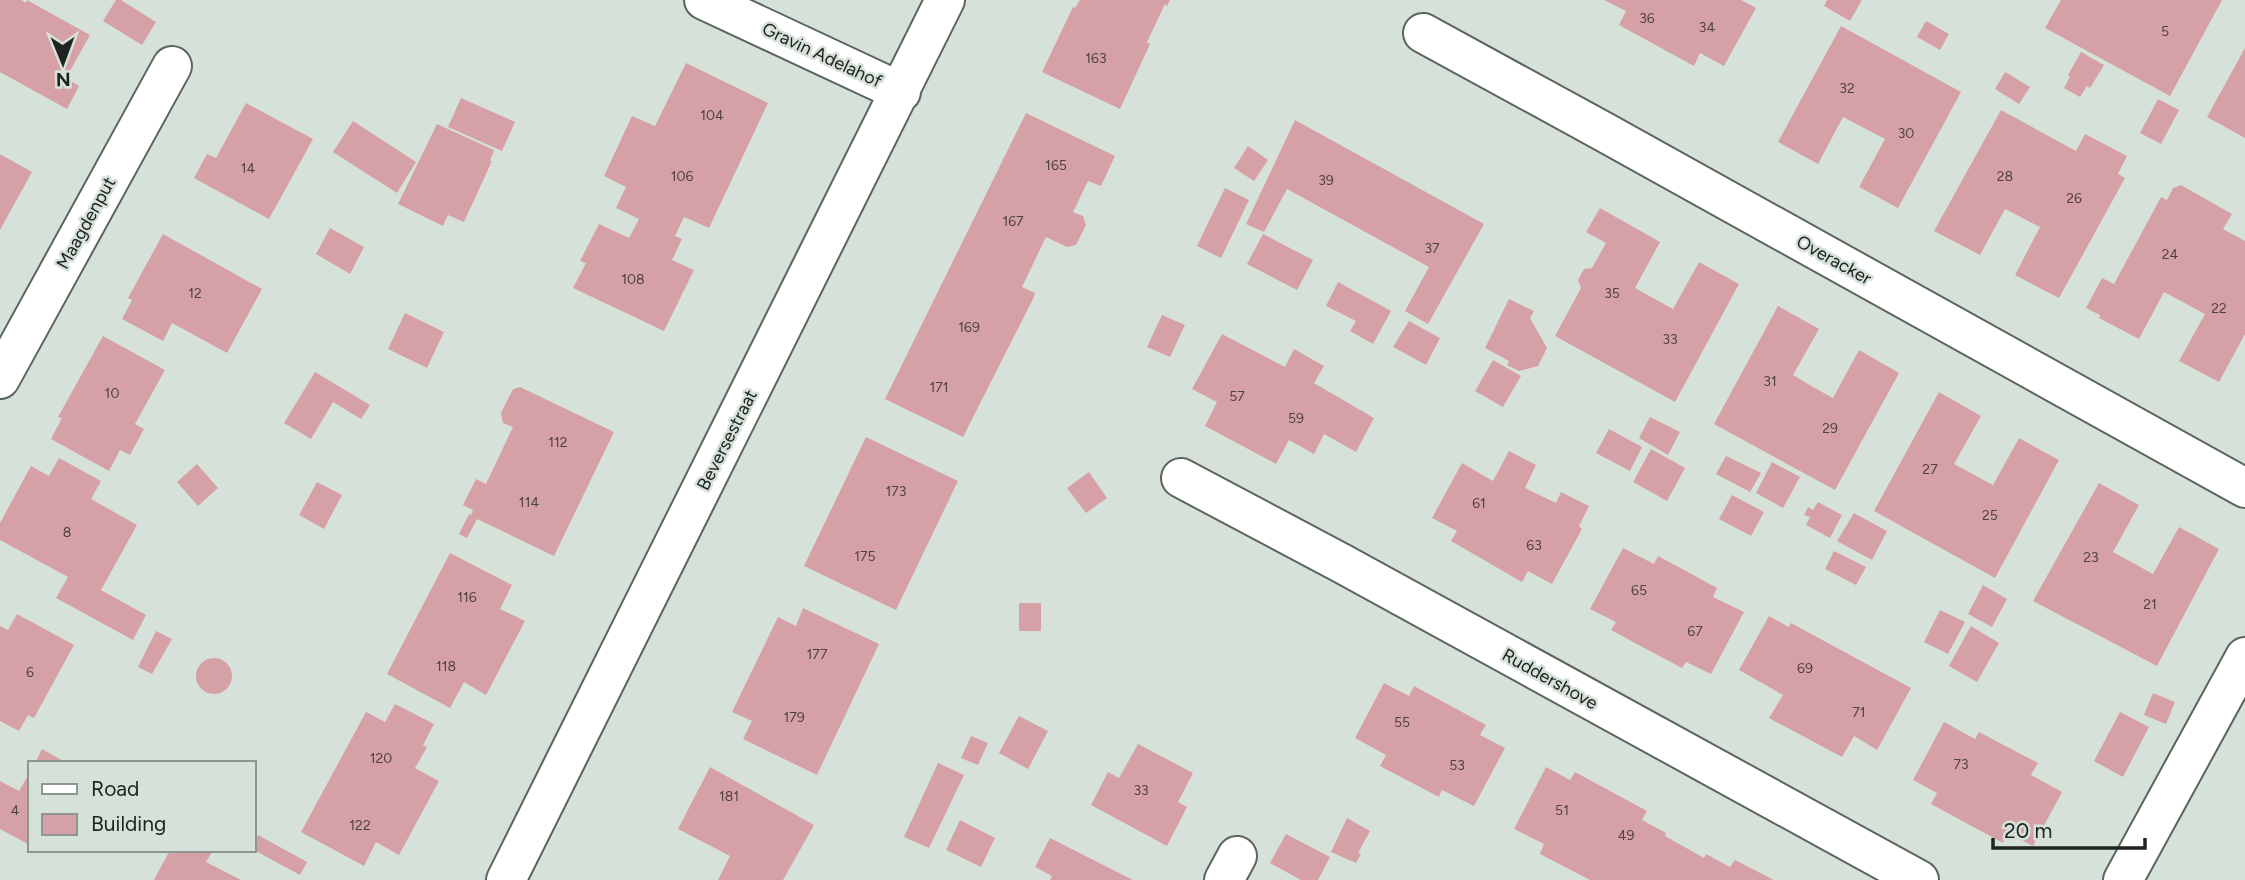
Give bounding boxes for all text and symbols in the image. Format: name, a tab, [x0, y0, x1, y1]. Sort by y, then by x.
house number: 36	[1639, 10, 1655, 27]
street label: Gravin Adelahof	[759, 18, 886, 92]
house number: 34	[1699, 19, 1715, 36]
house number: 5	[2161, 23, 2169, 40]
north arrow	[28, 28, 98, 98]
house number: 163	[1085, 50, 1107, 67]
text: N	[56, 68, 71, 91]
house number: 32	[1839, 80, 1855, 97]
house number: 104	[700, 107, 724, 124]
house number: 30	[1898, 125, 1914, 142]
house number: 165	[1045, 157, 1067, 174]
house number: 14	[241, 160, 256, 177]
house number: 106	[671, 168, 693, 185]
house number: 28	[1997, 168, 2013, 185]
house number: 39	[1318, 172, 1334, 189]
street label: Maagdenput	[52, 173, 120, 273]
house number: 26	[2066, 190, 2082, 207]
house number: 167	[1002, 213, 1024, 230]
street label: Overacker	[1793, 230, 1875, 290]
house number: 37	[1424, 240, 1440, 257]
house number: 24	[2162, 246, 2179, 263]
house number: 108	[621, 271, 645, 288]
house number: 12	[188, 285, 202, 302]
house number: 35	[1604, 285, 1620, 302]
house number: 22	[2211, 300, 2227, 317]
house number: 169	[958, 319, 980, 336]
house number: 33	[1662, 331, 1678, 348]
house number: 31	[1763, 373, 1777, 390]
house number: 171	[929, 379, 949, 396]
house number: 10	[105, 385, 119, 402]
street label: Beversestraat	[692, 386, 762, 494]
house number: 57	[1229, 388, 1245, 405]
house number: 59	[1288, 410, 1304, 427]
house number: 29	[1822, 420, 1838, 437]
house number: 112	[548, 434, 568, 451]
house number: 27	[1922, 461, 1938, 478]
house number: 173	[886, 483, 906, 500]
house number: 114	[519, 494, 539, 511]
house number: 61	[1472, 495, 1486, 512]
house number: 25	[1982, 507, 1998, 524]
house number: 8	[63, 524, 71, 541]
house number: 63	[1526, 537, 1542, 554]
house number: 175	[854, 548, 876, 565]
house number: 23	[2083, 549, 2099, 566]
house number: 65	[1631, 582, 1647, 599]
house number: 116	[457, 589, 477, 606]
house number: 21	[2143, 596, 2157, 613]
house number: 67	[1687, 623, 1703, 640]
street label: Ruddershove	[1498, 644, 1602, 714]
house number: 177	[807, 646, 828, 663]
house number: 118	[436, 658, 456, 675]
house number: 69	[1797, 660, 1813, 677]
house number: 6	[26, 664, 34, 681]
house number: 71	[1852, 704, 1866, 721]
house number: 179	[783, 709, 805, 726]
house number: 55	[1394, 714, 1410, 731]
house number: 120	[370, 750, 392, 767]
house number: 73	[1953, 756, 1969, 773]
house number: 53	[1449, 757, 1465, 774]
legend	[28, 761, 256, 852]
text: Road	[91, 776, 139, 801]
house number: 33	[1133, 782, 1149, 799]
house number: 181	[719, 788, 739, 805]
house number: 4	[11, 802, 20, 819]
house number: 51	[1555, 802, 1569, 819]
scale bar	[1993, 806, 2145, 850]
text: Building	[91, 811, 166, 836]
house number: 122	[349, 817, 371, 834]
text: 20 m	[2004, 818, 2052, 843]
house number: 49	[1618, 827, 1634, 844]

